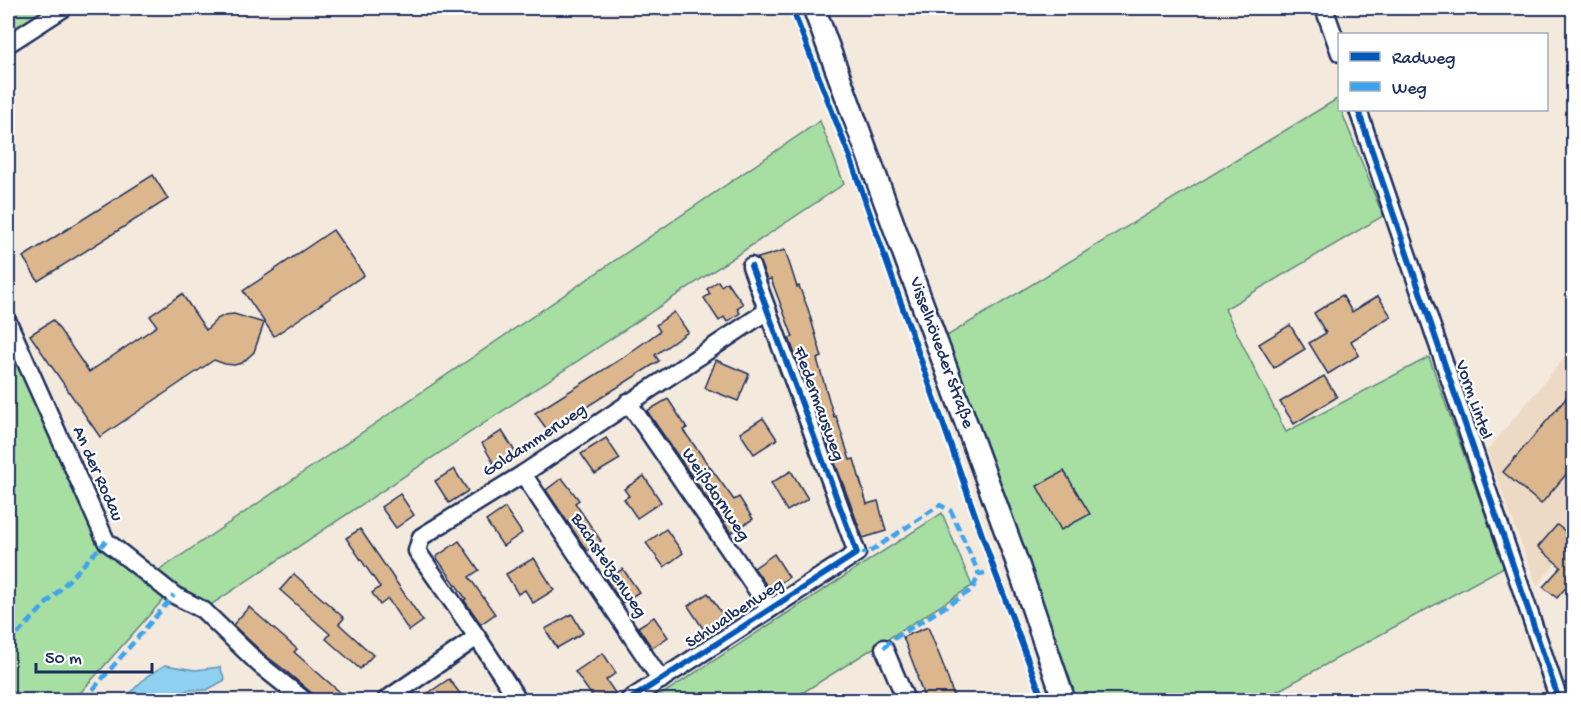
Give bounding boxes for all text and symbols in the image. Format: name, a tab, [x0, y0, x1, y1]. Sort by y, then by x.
legend	[1338, 33, 1548, 111]
text: Radweg	[1392, 49, 1455, 70]
text: Weg	[1392, 79, 1427, 100]
street label: Visselhöveder Straße	[904, 274, 978, 432]
street label: Fledermausweg	[787, 343, 848, 464]
street label: Vorm Lintel	[1449, 357, 1496, 442]
street label: Goldammerweg	[479, 400, 591, 482]
street label: An der Rodau	[67, 423, 127, 525]
street label: Weißdornweg	[676, 444, 754, 546]
street label: Bachstelzenweg	[565, 509, 651, 622]
street label: Schwalbenweg	[682, 574, 788, 654]
scale bar	[36, 636, 152, 674]
text: 50 m	[45, 649, 82, 670]

